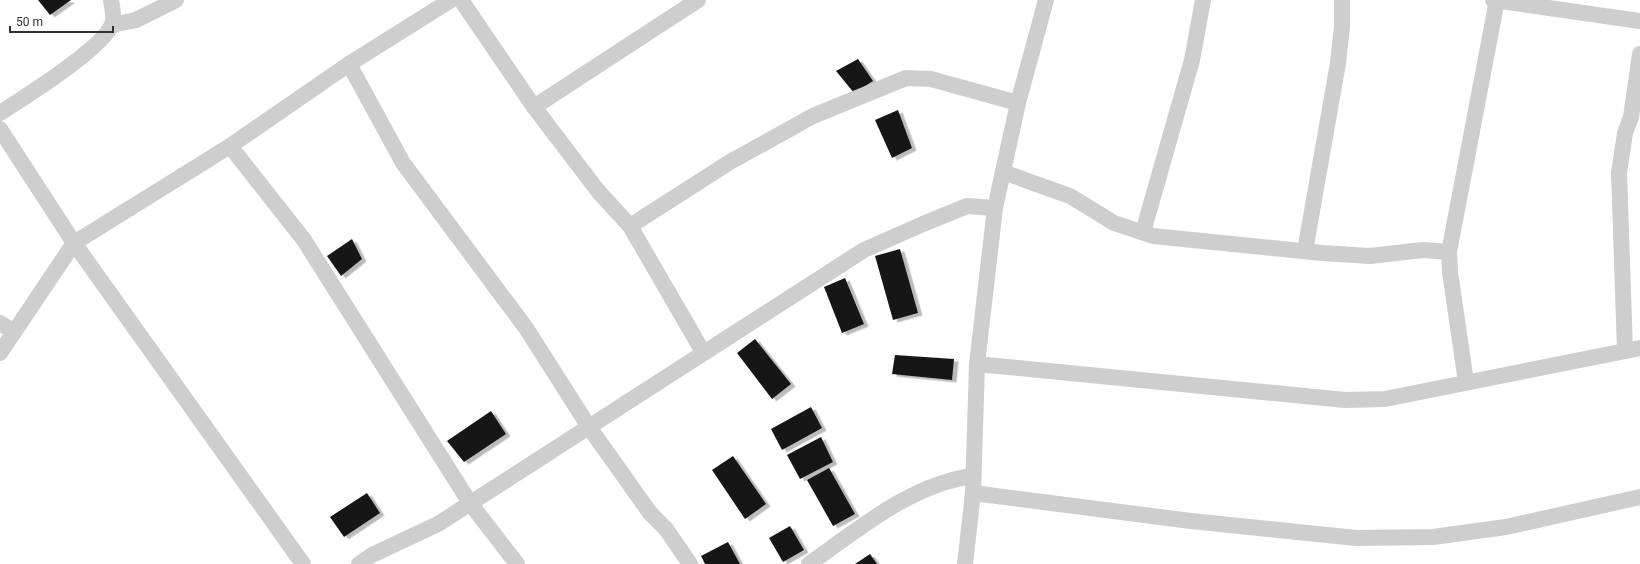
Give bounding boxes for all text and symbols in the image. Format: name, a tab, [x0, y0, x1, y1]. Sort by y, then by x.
scale bar	[10, 8, 113, 34]
text: 50 m	[16, 15, 43, 29]

